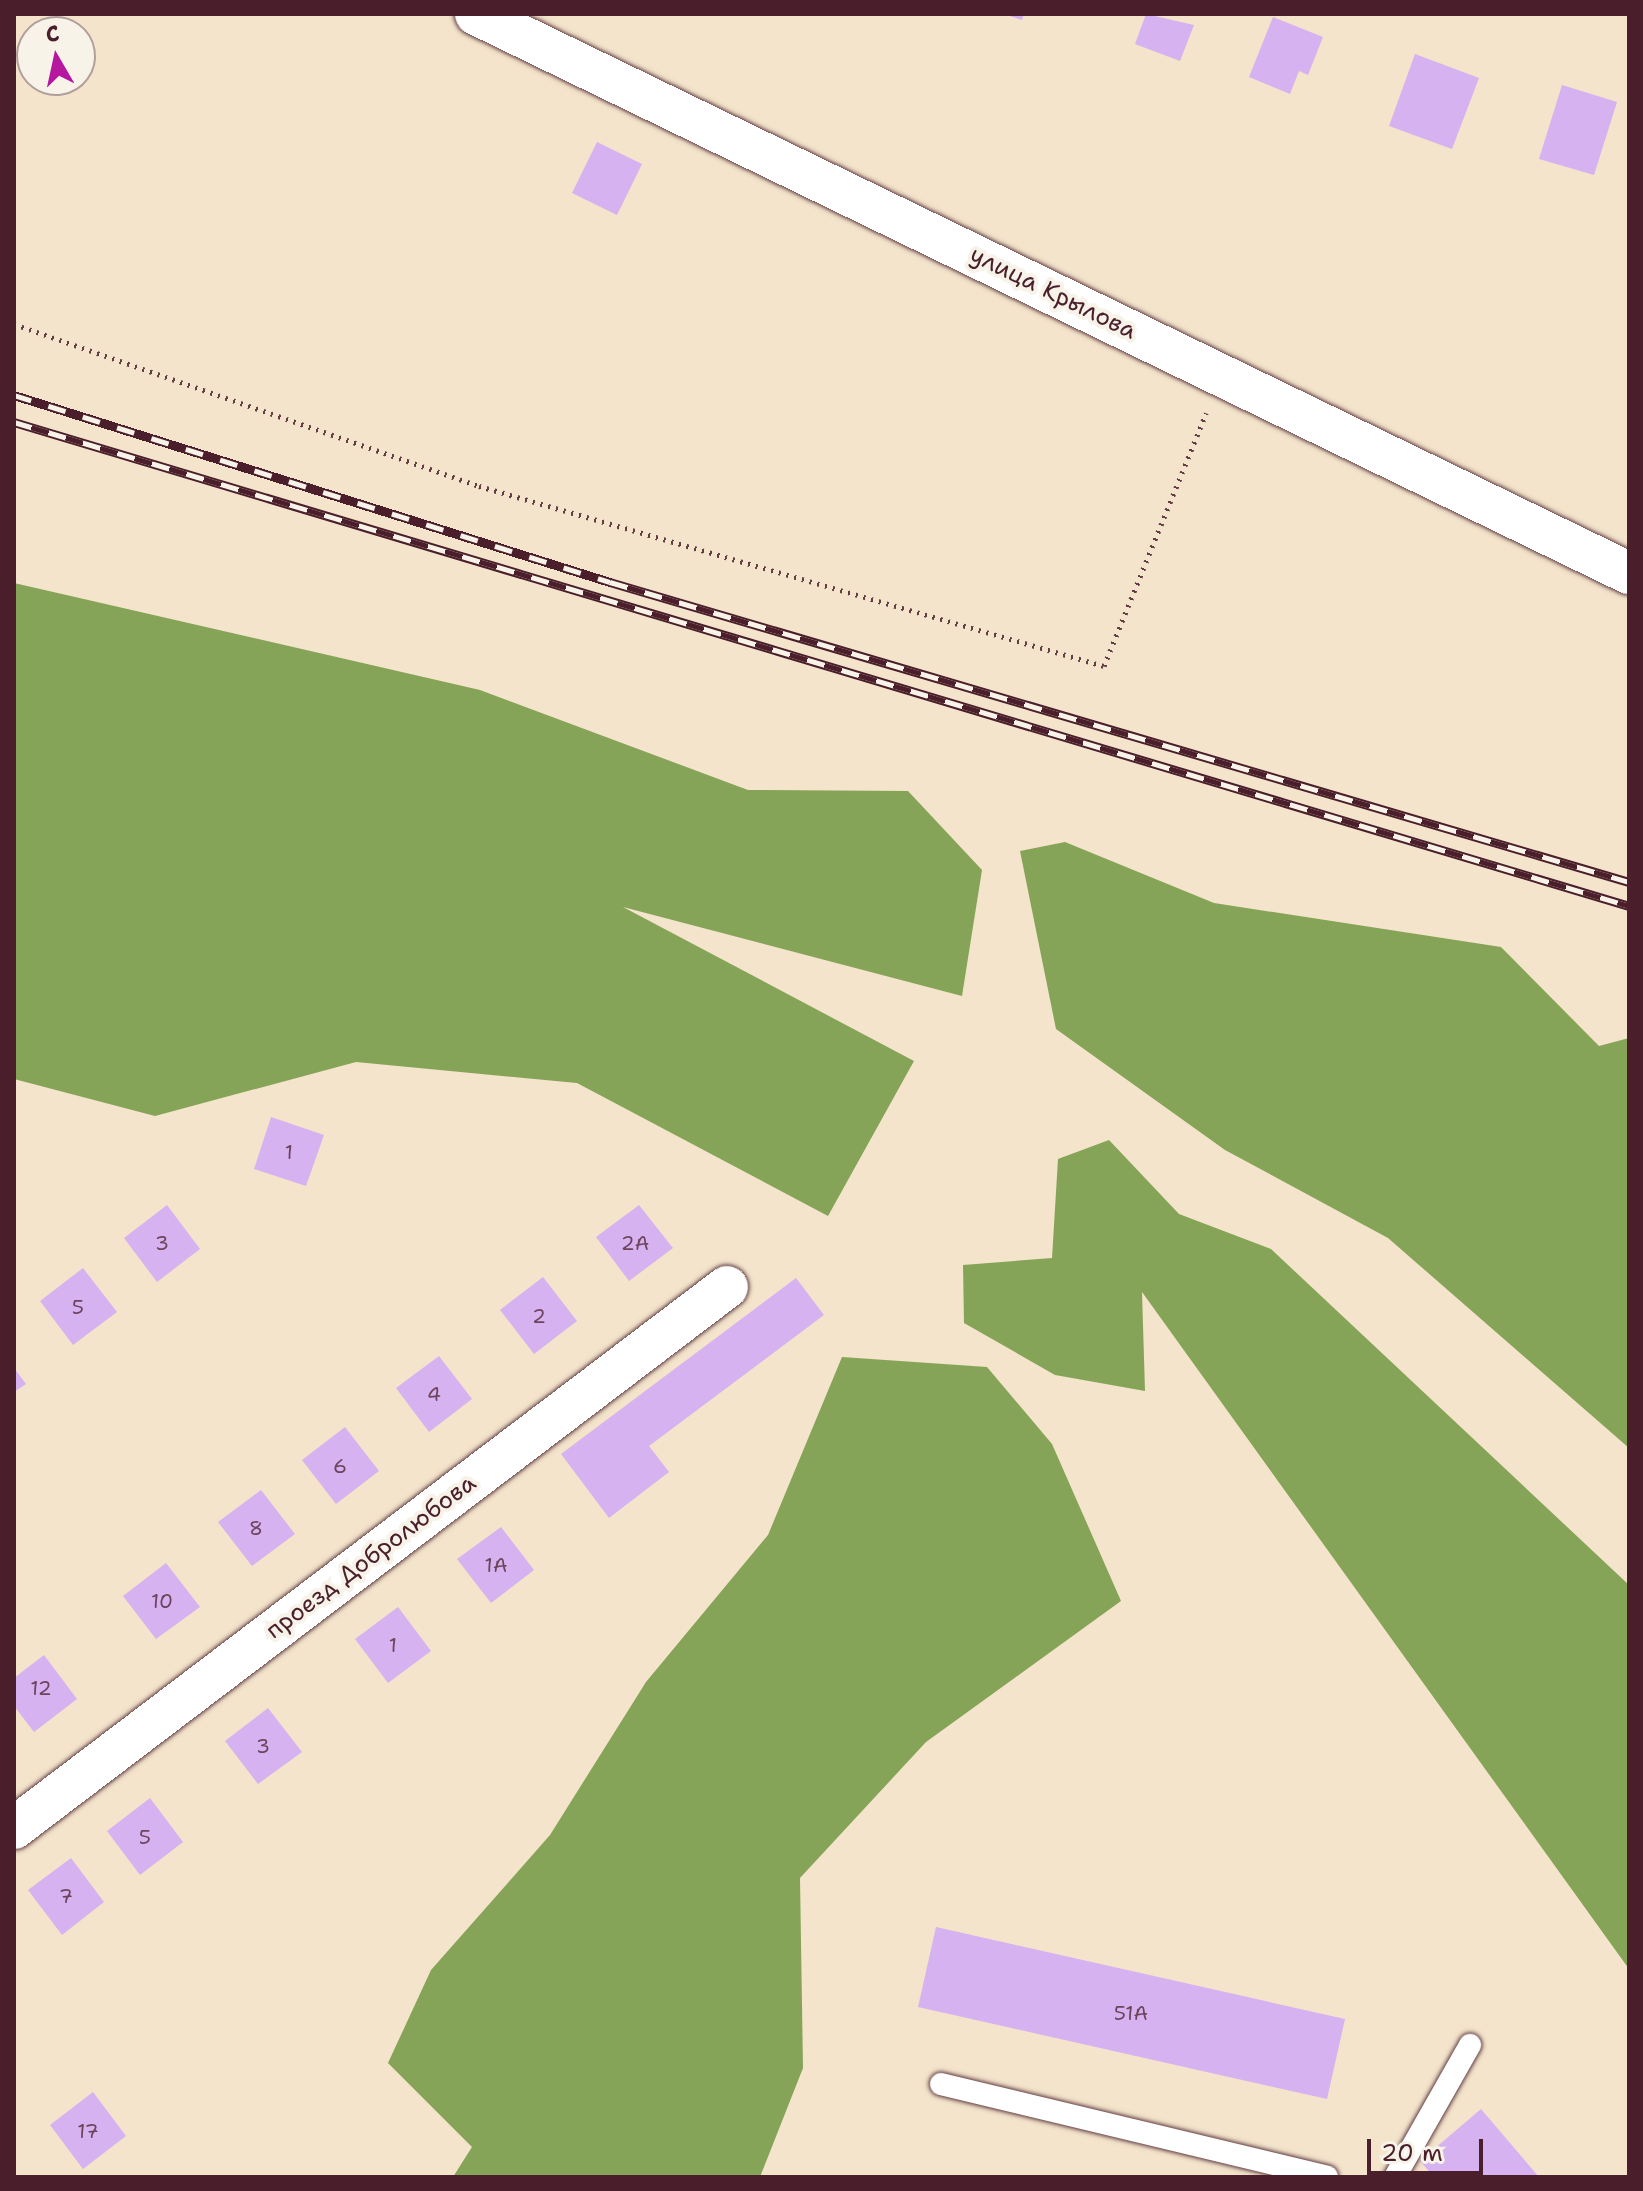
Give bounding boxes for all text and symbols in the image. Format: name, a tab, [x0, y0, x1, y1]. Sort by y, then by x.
north arrow	[16, 16, 96, 96]
text: С	[44, 18, 61, 49]
street label: улица Крылова	[965, 240, 1141, 346]
house number: 1	[285, 1140, 293, 1164]
house number: 3	[155, 1231, 169, 1255]
house number: 2А	[621, 1231, 649, 1255]
house number: 5	[72, 1295, 84, 1319]
house number: 2	[532, 1304, 546, 1328]
house number: 4	[427, 1382, 441, 1406]
house number: 6	[333, 1454, 347, 1478]
street label: проезд Добролюбова	[260, 1469, 482, 1645]
house number: 8	[249, 1516, 263, 1540]
house number: 1А	[485, 1553, 507, 1577]
house number: 10	[151, 1589, 173, 1613]
house number: 1	[389, 1633, 397, 1657]
house number: 12	[30, 1676, 52, 1700]
house number: 3	[256, 1734, 270, 1758]
house number: 5	[139, 1825, 151, 1849]
house number: 7	[59, 1884, 73, 1908]
house number: 51А	[1114, 2001, 1148, 2025]
house number: 17	[77, 2119, 99, 2143]
scale bar	[1371, 2123, 1487, 2173]
text: 20 m	[1381, 2137, 1443, 2169]

